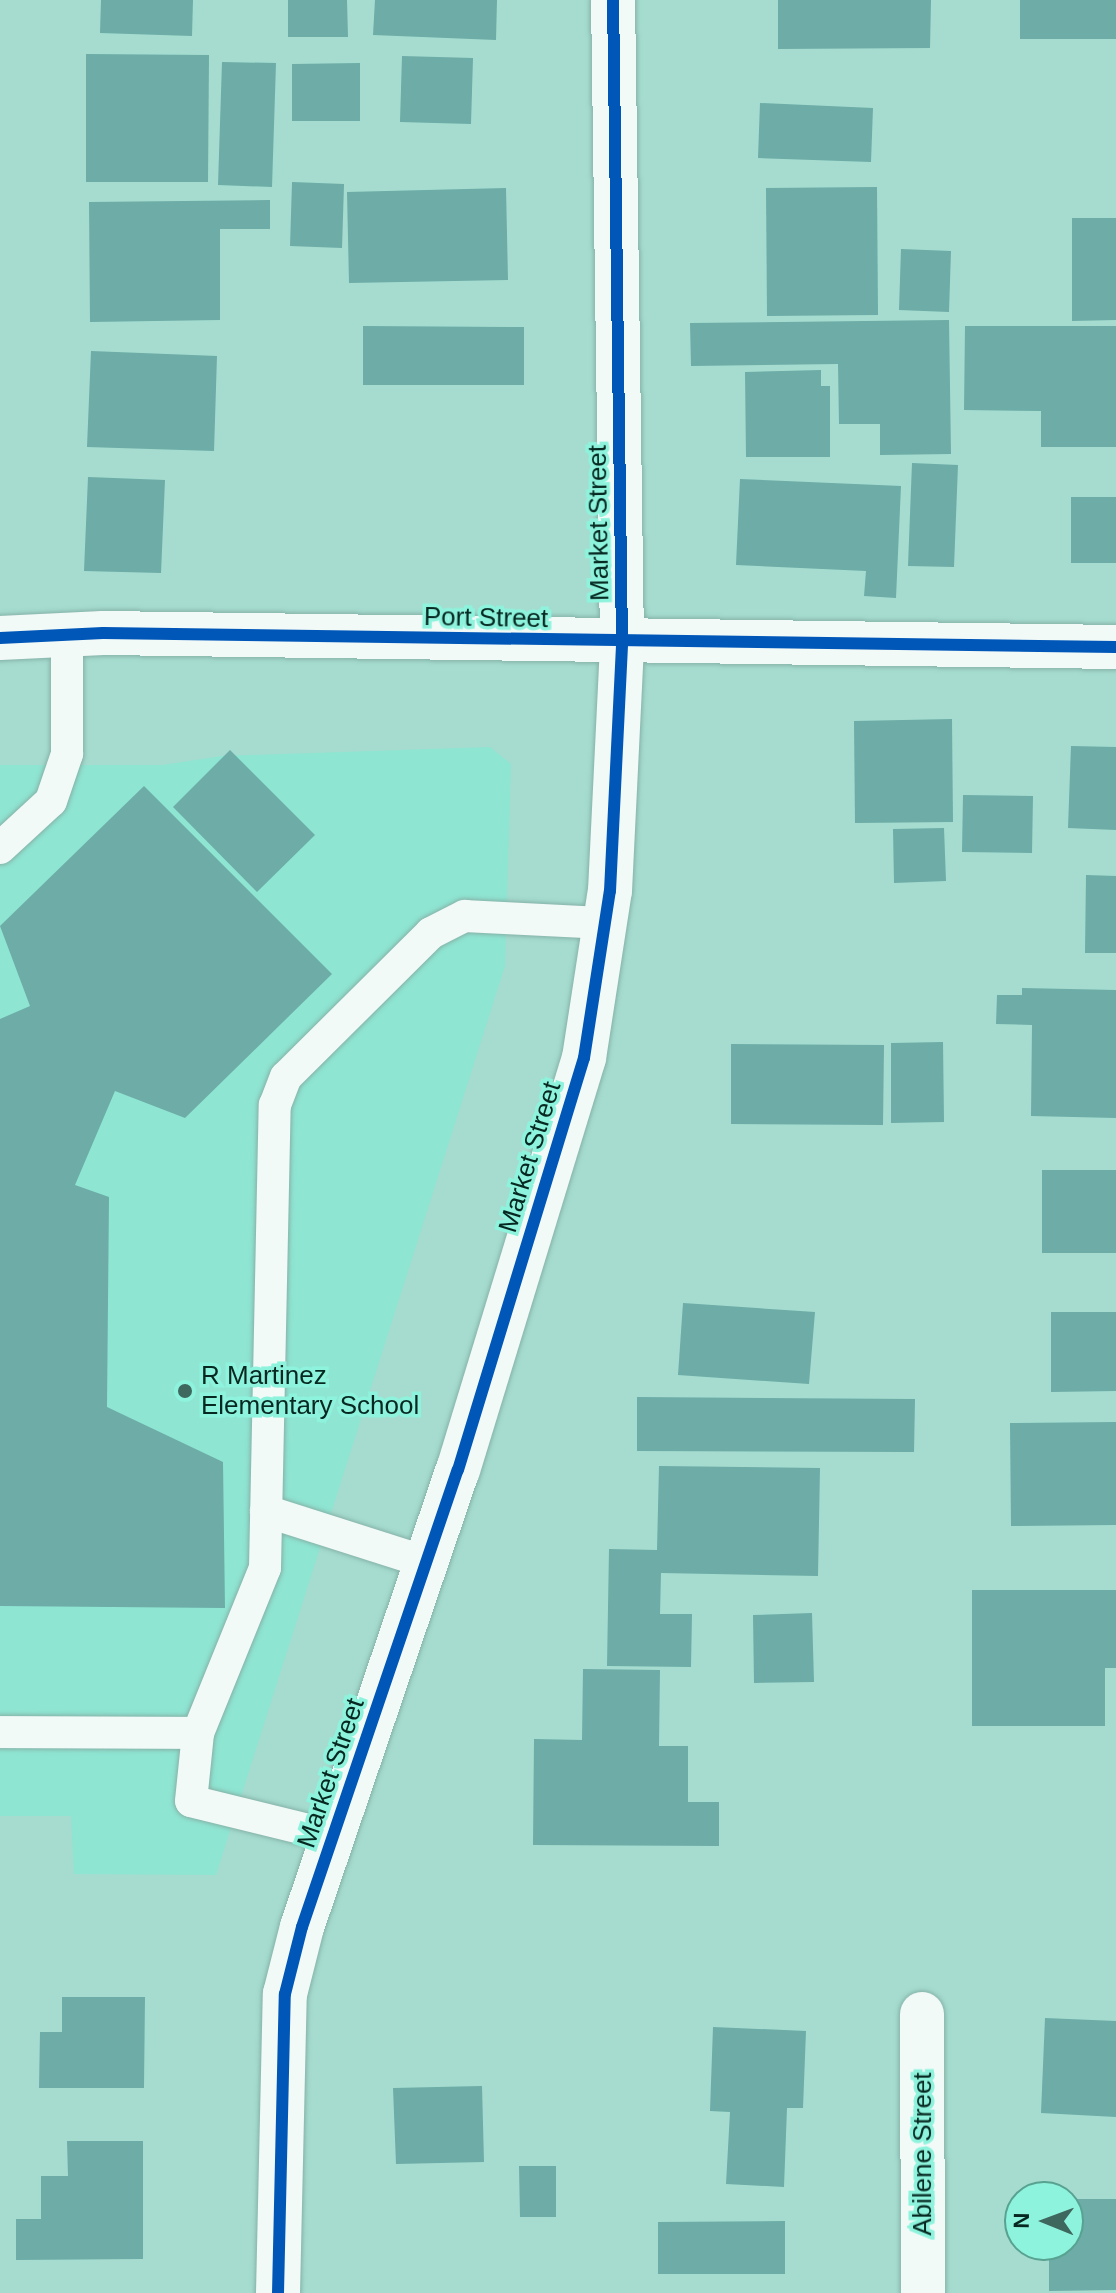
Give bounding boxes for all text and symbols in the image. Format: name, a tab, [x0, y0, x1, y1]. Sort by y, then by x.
street label: Market Street	[582, 445, 616, 601]
street label: Port Street	[424, 601, 548, 635]
street label: Market Street	[492, 1078, 568, 1236]
place label: R Martinez Elementary School	[201, 1360, 419, 1422]
marker: R Martinez Elementary School	[176, 1382, 194, 1400]
street label: Market Street	[291, 1694, 371, 1852]
street label: Abilene Street	[907, 2072, 939, 2236]
north arrow	[1004, 2181, 1084, 2261]
text: N	[1009, 2212, 1034, 2229]

